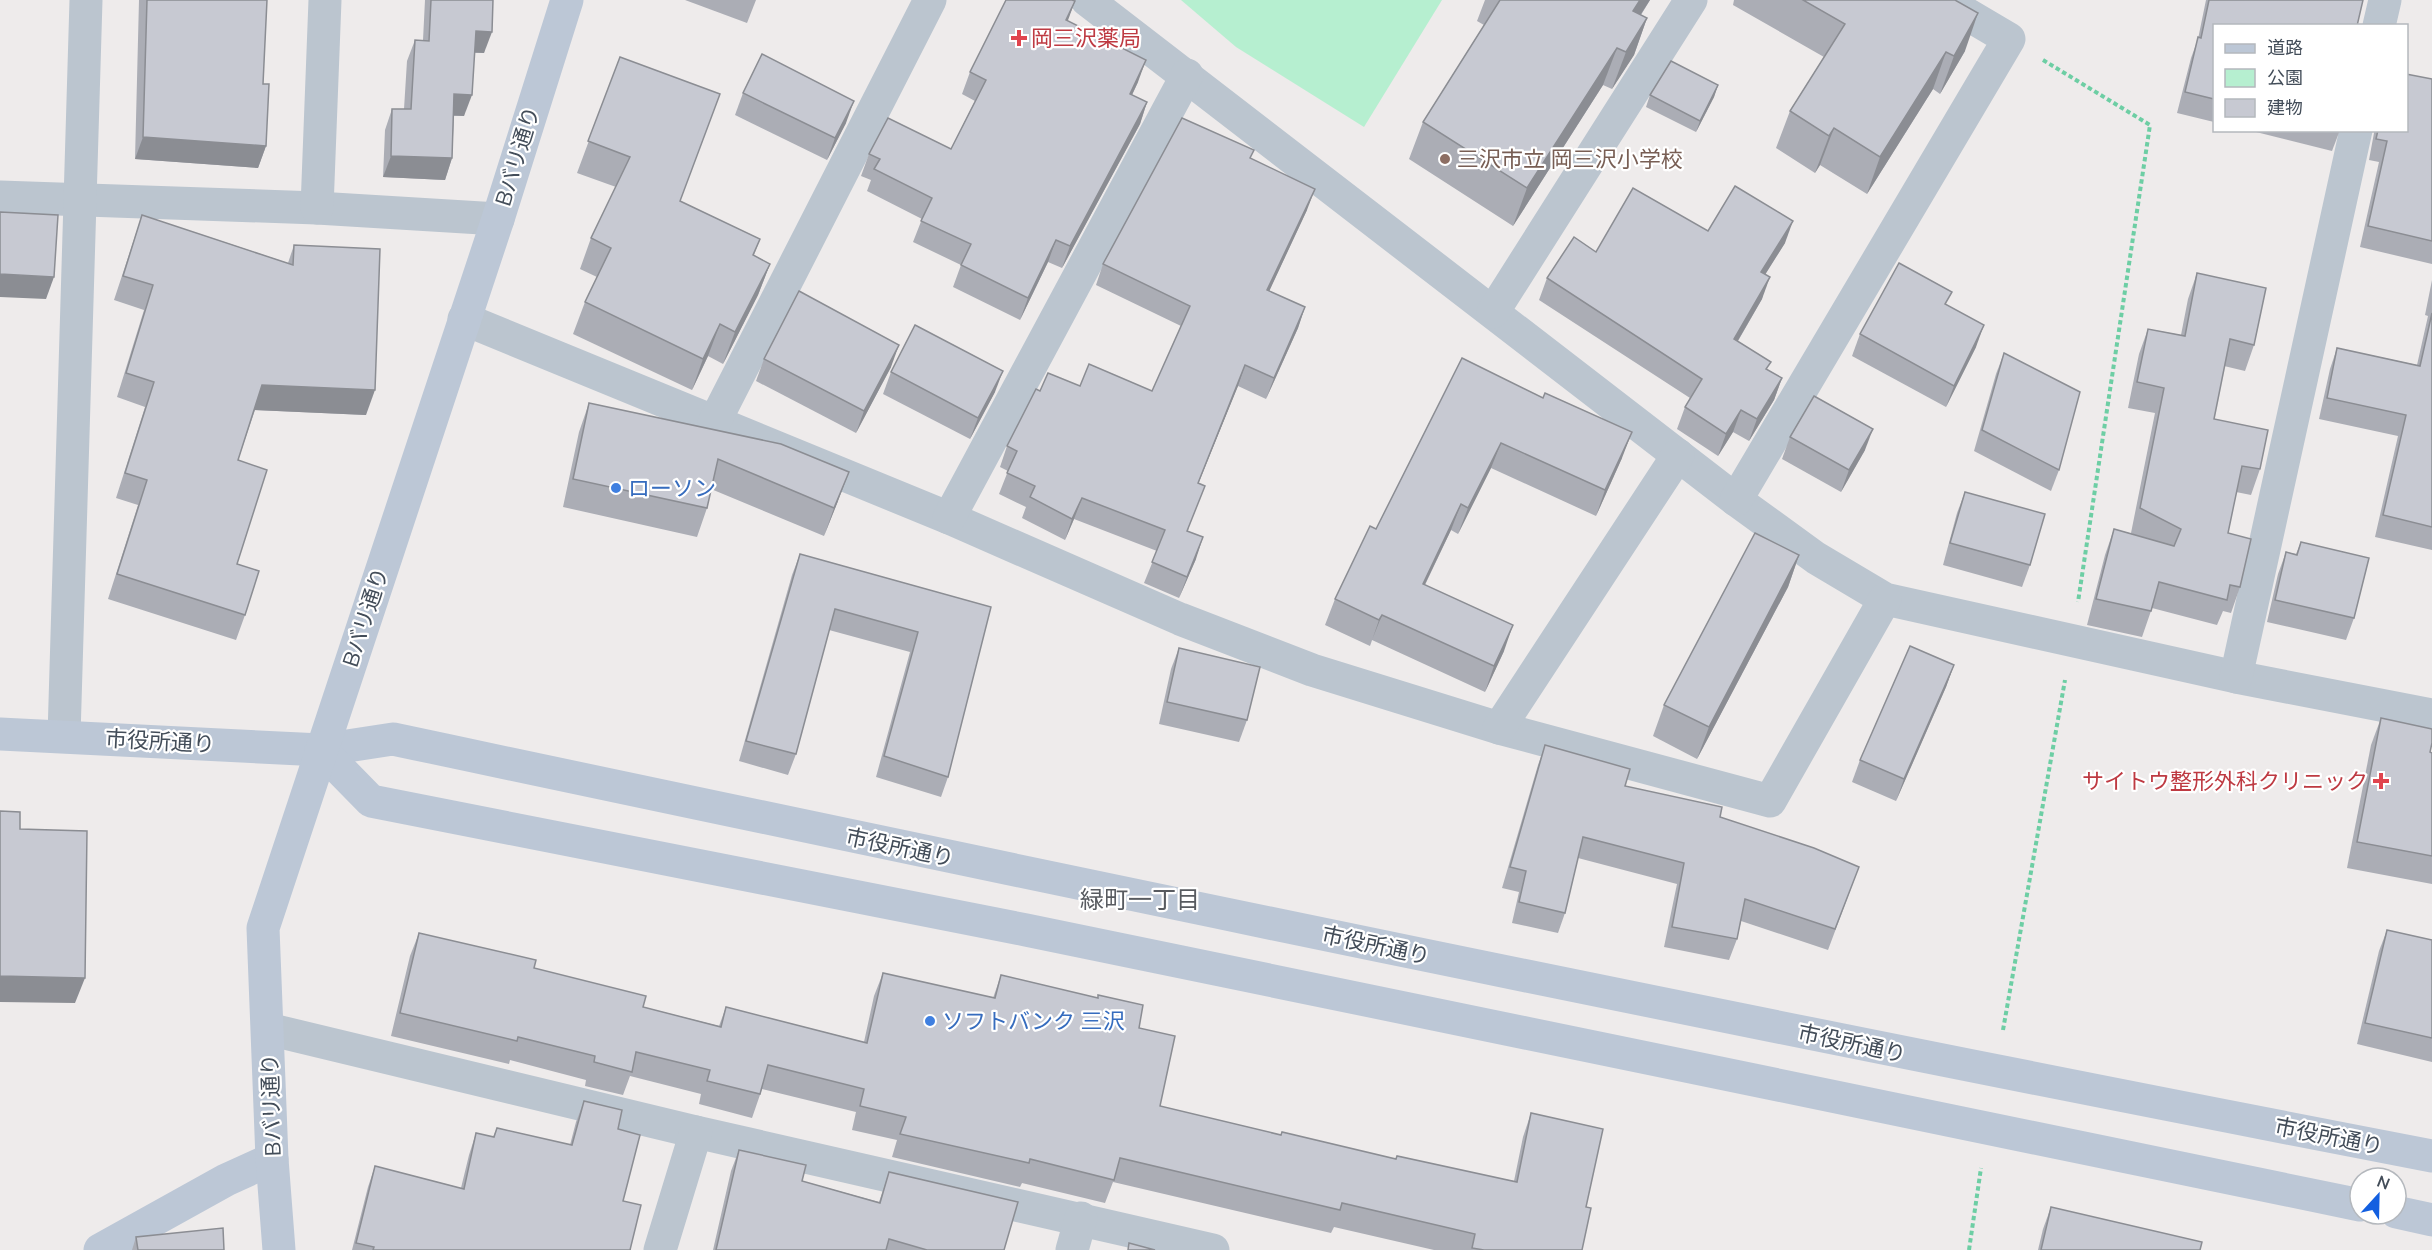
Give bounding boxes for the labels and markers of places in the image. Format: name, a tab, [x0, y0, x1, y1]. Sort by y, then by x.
place label: 岡三沢薬局	[1031, 24, 1141, 52]
marker: 岡三沢薬局	[1012, 31, 1026, 45]
place label: 三沢市立 岡三沢小学校	[1457, 145, 1683, 173]
marker: 三沢市立 岡三沢小学校	[1438, 152, 1452, 166]
place label: ローソン	[628, 474, 716, 502]
marker: ローソン	[609, 481, 623, 495]
place label: サイトウ整形外科クリニック	[2082, 767, 2368, 795]
marker: サイトウ整形外科クリニック	[2372, 772, 2390, 790]
place label: ソフトバンク 三沢	[942, 1007, 1125, 1035]
marker: ソフトバンク 三沢	[923, 1014, 937, 1028]

